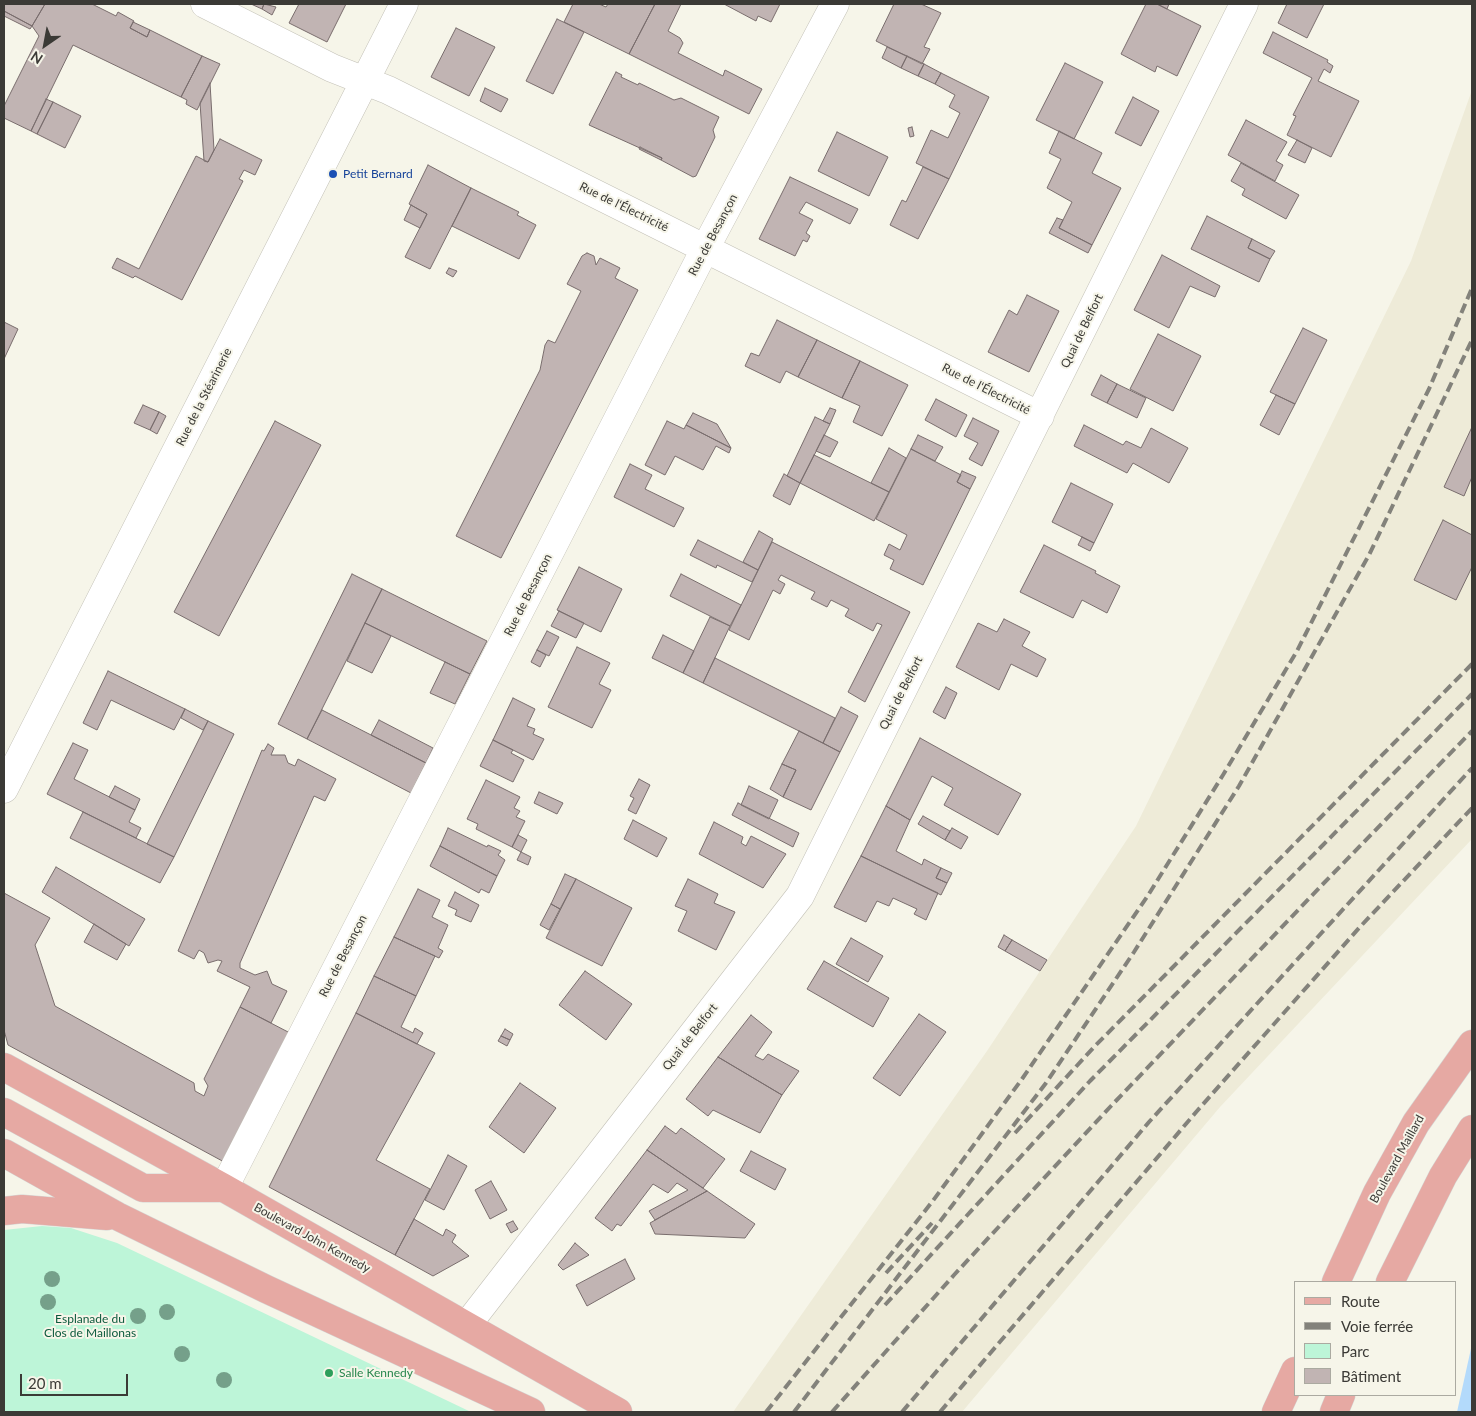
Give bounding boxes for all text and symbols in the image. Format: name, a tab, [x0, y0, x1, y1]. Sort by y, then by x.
north arrow	[20, 20, 70, 70]
text: N	[27, 48, 46, 68]
place label: Petit Bernard	[343, 167, 413, 181]
marker: Petit Bernard	[327, 168, 339, 180]
street label: Rue de l'Électricité	[577, 179, 671, 235]
street label: Rue de Besançon	[685, 192, 741, 278]
street label: Quai de Belfort	[1058, 292, 1106, 370]
street label: Rue de la Stéarinerie	[173, 346, 235, 448]
street label: Rue de l'Électricité	[939, 360, 1033, 418]
street label: Rue de Besançon	[501, 551, 555, 639]
street label: Quai de Belfort	[876, 654, 926, 732]
street label: Rue de Besançon	[316, 912, 370, 1000]
street label: Quai de Belfort	[660, 1001, 720, 1073]
street label: Boulevard Maillard	[1367, 1112, 1427, 1206]
street label: Boulevard John Kennedy	[251, 1200, 373, 1276]
legend	[1294, 1281, 1456, 1396]
text: Route	[1341, 1292, 1380, 1310]
park label: Esplanade du Clos de Maillonas	[44, 1312, 136, 1340]
text: Voie ferrée	[1341, 1317, 1413, 1335]
text: Parc	[1341, 1342, 1370, 1360]
scale bar	[22, 1364, 130, 1396]
place label: Salle Kennedy	[339, 1366, 413, 1380]
marker: Salle Kennedy	[323, 1367, 335, 1379]
text: Bâtiment	[1341, 1367, 1401, 1385]
text: 20 m	[28, 1374, 62, 1392]

